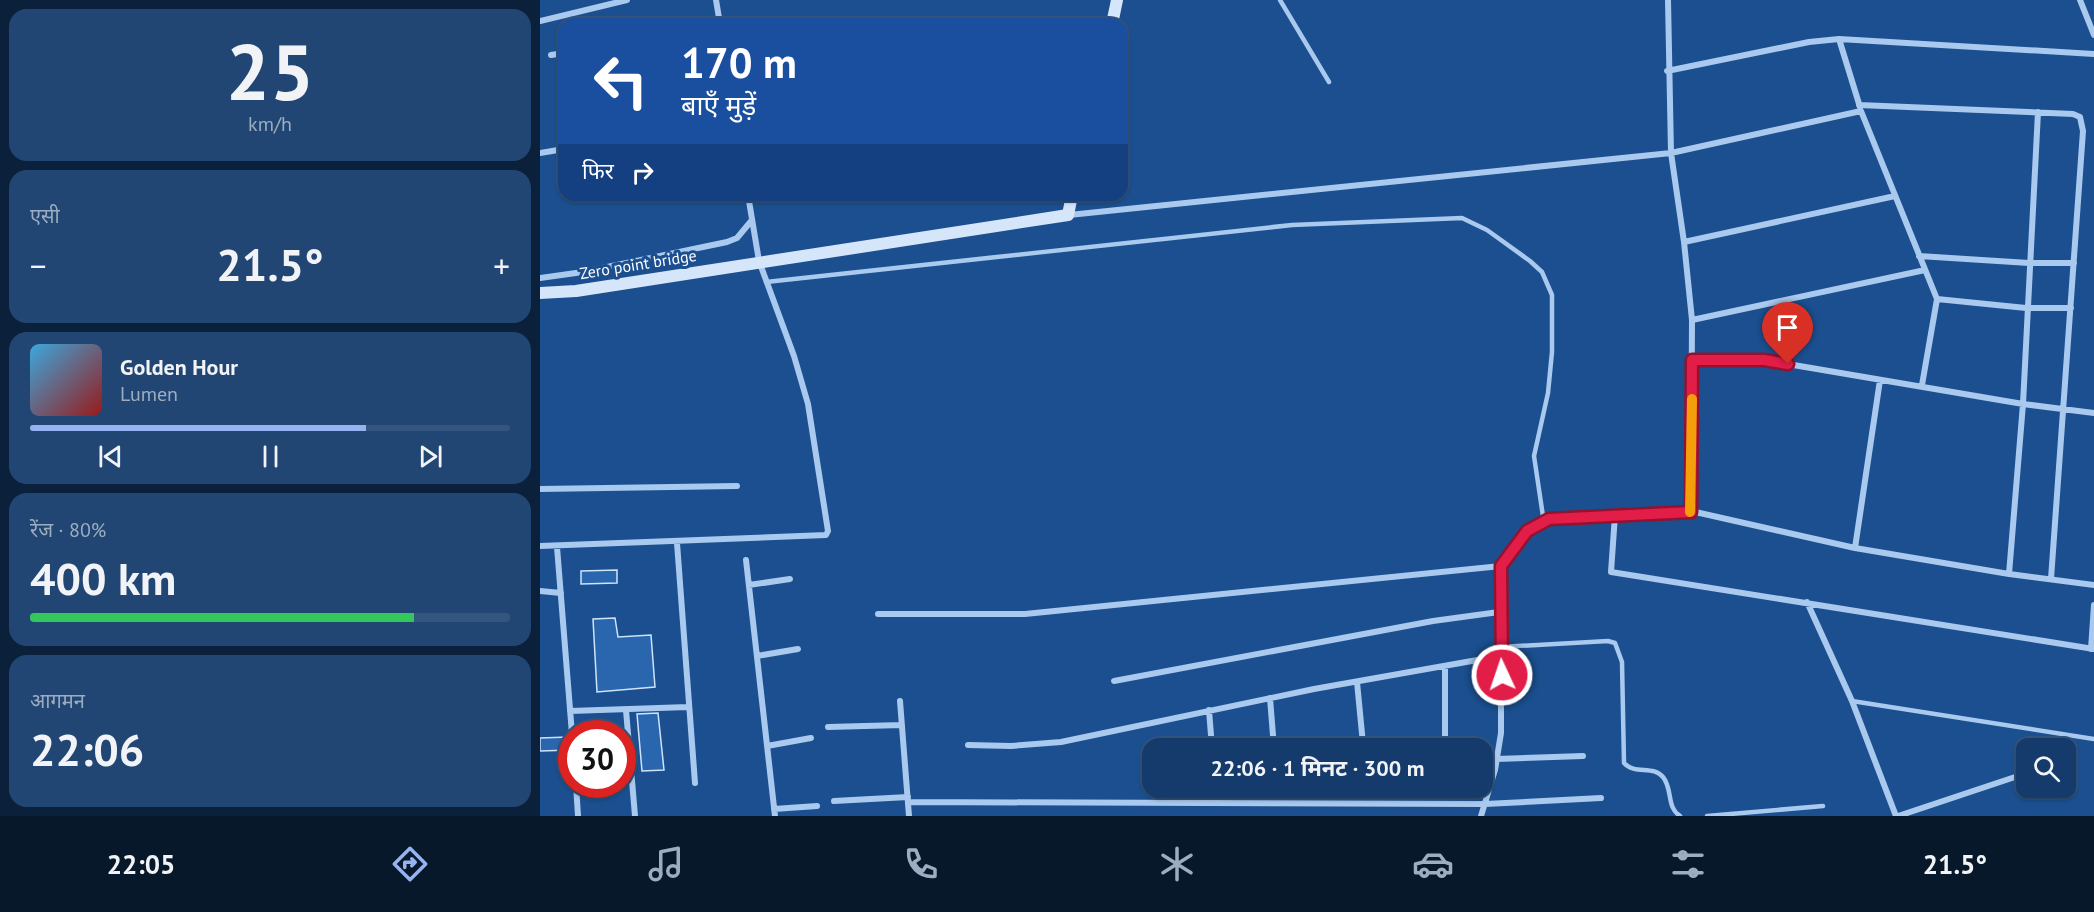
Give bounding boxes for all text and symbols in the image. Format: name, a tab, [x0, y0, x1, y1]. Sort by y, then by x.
text: 25	[226, 21, 314, 122]
text: 170 m	[681, 35, 797, 90]
icon: left	[582, 42, 660, 120]
text: बाएँ मुड़ें	[681, 88, 756, 122]
text: km/h	[248, 111, 292, 137]
icon: right	[626, 156, 659, 189]
text: फिर	[582, 157, 614, 185]
text: एसी	[30, 203, 60, 229]
text: 21.5°	[216, 235, 324, 293]
text: −	[30, 244, 47, 287]
text: +	[493, 244, 510, 287]
street label: Zero point bridge	[578, 245, 698, 283]
pin	[1762, 302, 1813, 364]
icon: arrive	[1771, 311, 1804, 344]
text: Golden Hour	[120, 353, 238, 381]
text: Lumen	[120, 381, 178, 407]
icon: previous	[94, 440, 127, 473]
icon: pause	[254, 440, 287, 473]
icon: next	[414, 440, 447, 473]
text: रेंज · 80%	[30, 517, 106, 543]
text: 400 km	[30, 549, 176, 607]
position arrow	[1470, 643, 1534, 707]
text: आगमन	[30, 688, 85, 714]
text: 22:06	[30, 720, 144, 778]
speed limit sign: 30	[558, 720, 636, 798]
map controls	[2016, 738, 2076, 798]
button: search	[2016, 738, 2076, 798]
text: 22:06 · 1 मिनट · 300 m	[1210, 754, 1425, 782]
icon: directions	[389, 843, 431, 885]
icon: music	[645, 843, 687, 885]
icon: phone	[900, 843, 942, 885]
icon: climate	[1156, 843, 1198, 885]
icon: car	[1412, 843, 1454, 885]
icon: filters	[1667, 843, 1709, 885]
text: 22:05	[107, 847, 175, 881]
text: 21.5°	[1923, 847, 1987, 881]

